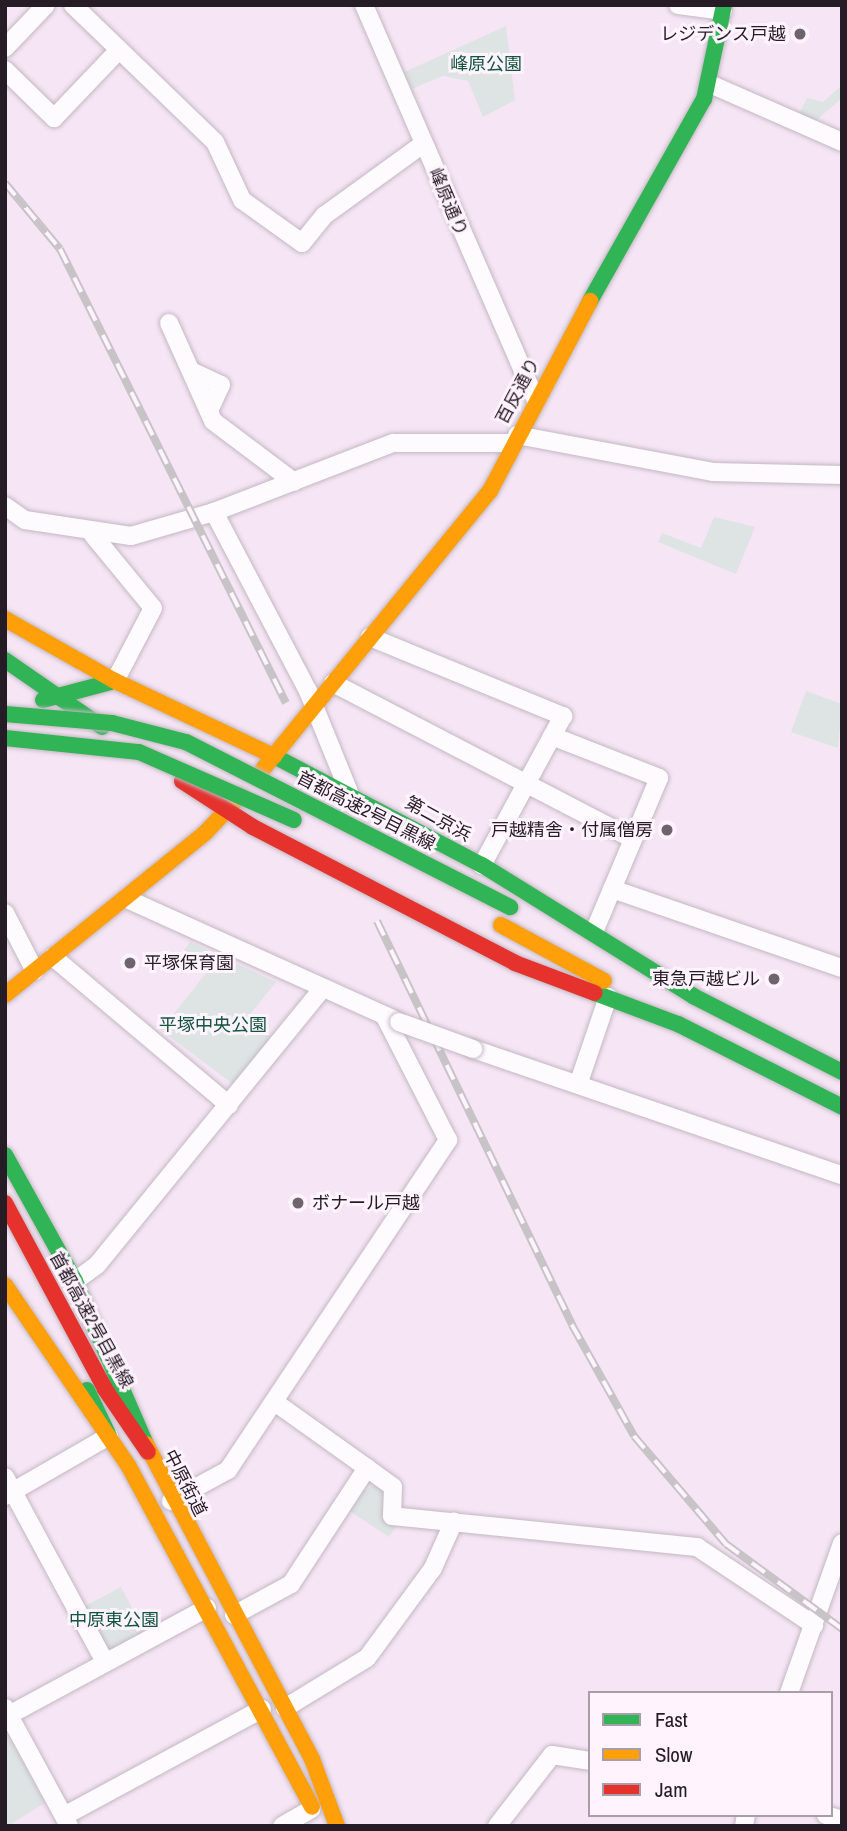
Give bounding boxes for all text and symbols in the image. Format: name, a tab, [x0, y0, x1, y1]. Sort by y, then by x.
place label: レジデンス戸越	[660, 23, 786, 45]
marker: レジデンス戸越	[792, 26, 808, 42]
park label: 峰原公園	[450, 53, 522, 75]
street label: 峰原通り	[424, 165, 472, 239]
street label: 百反通り	[492, 354, 544, 428]
street label: 首都高速2号目黒線	[293, 767, 439, 855]
street label: 第二京浜	[401, 792, 475, 846]
place label: 戸越精舎・付属僧房	[491, 819, 653, 841]
marker: 戸越精舎・付属僧房	[659, 822, 675, 838]
place label: 平塚保育園	[144, 952, 234, 974]
marker: 平塚保育園	[122, 955, 138, 971]
place label: 東急戸越ビル	[652, 968, 760, 990]
marker: 東急戸越ビル	[766, 971, 782, 987]
park label: 平塚中央公園	[159, 1014, 267, 1036]
place label: ボナール戸越	[312, 1192, 420, 1214]
marker: ボナール戸越	[290, 1195, 306, 1211]
street label: 首都高速2号目黒線	[45, 1248, 137, 1392]
street label: 中原街道	[159, 1446, 211, 1520]
park label: 中原東公園	[69, 1609, 159, 1631]
legend	[588, 1691, 833, 1817]
text: Fast	[655, 1705, 688, 1734]
text: Slow	[655, 1740, 692, 1769]
text: Jam	[655, 1775, 688, 1804]

